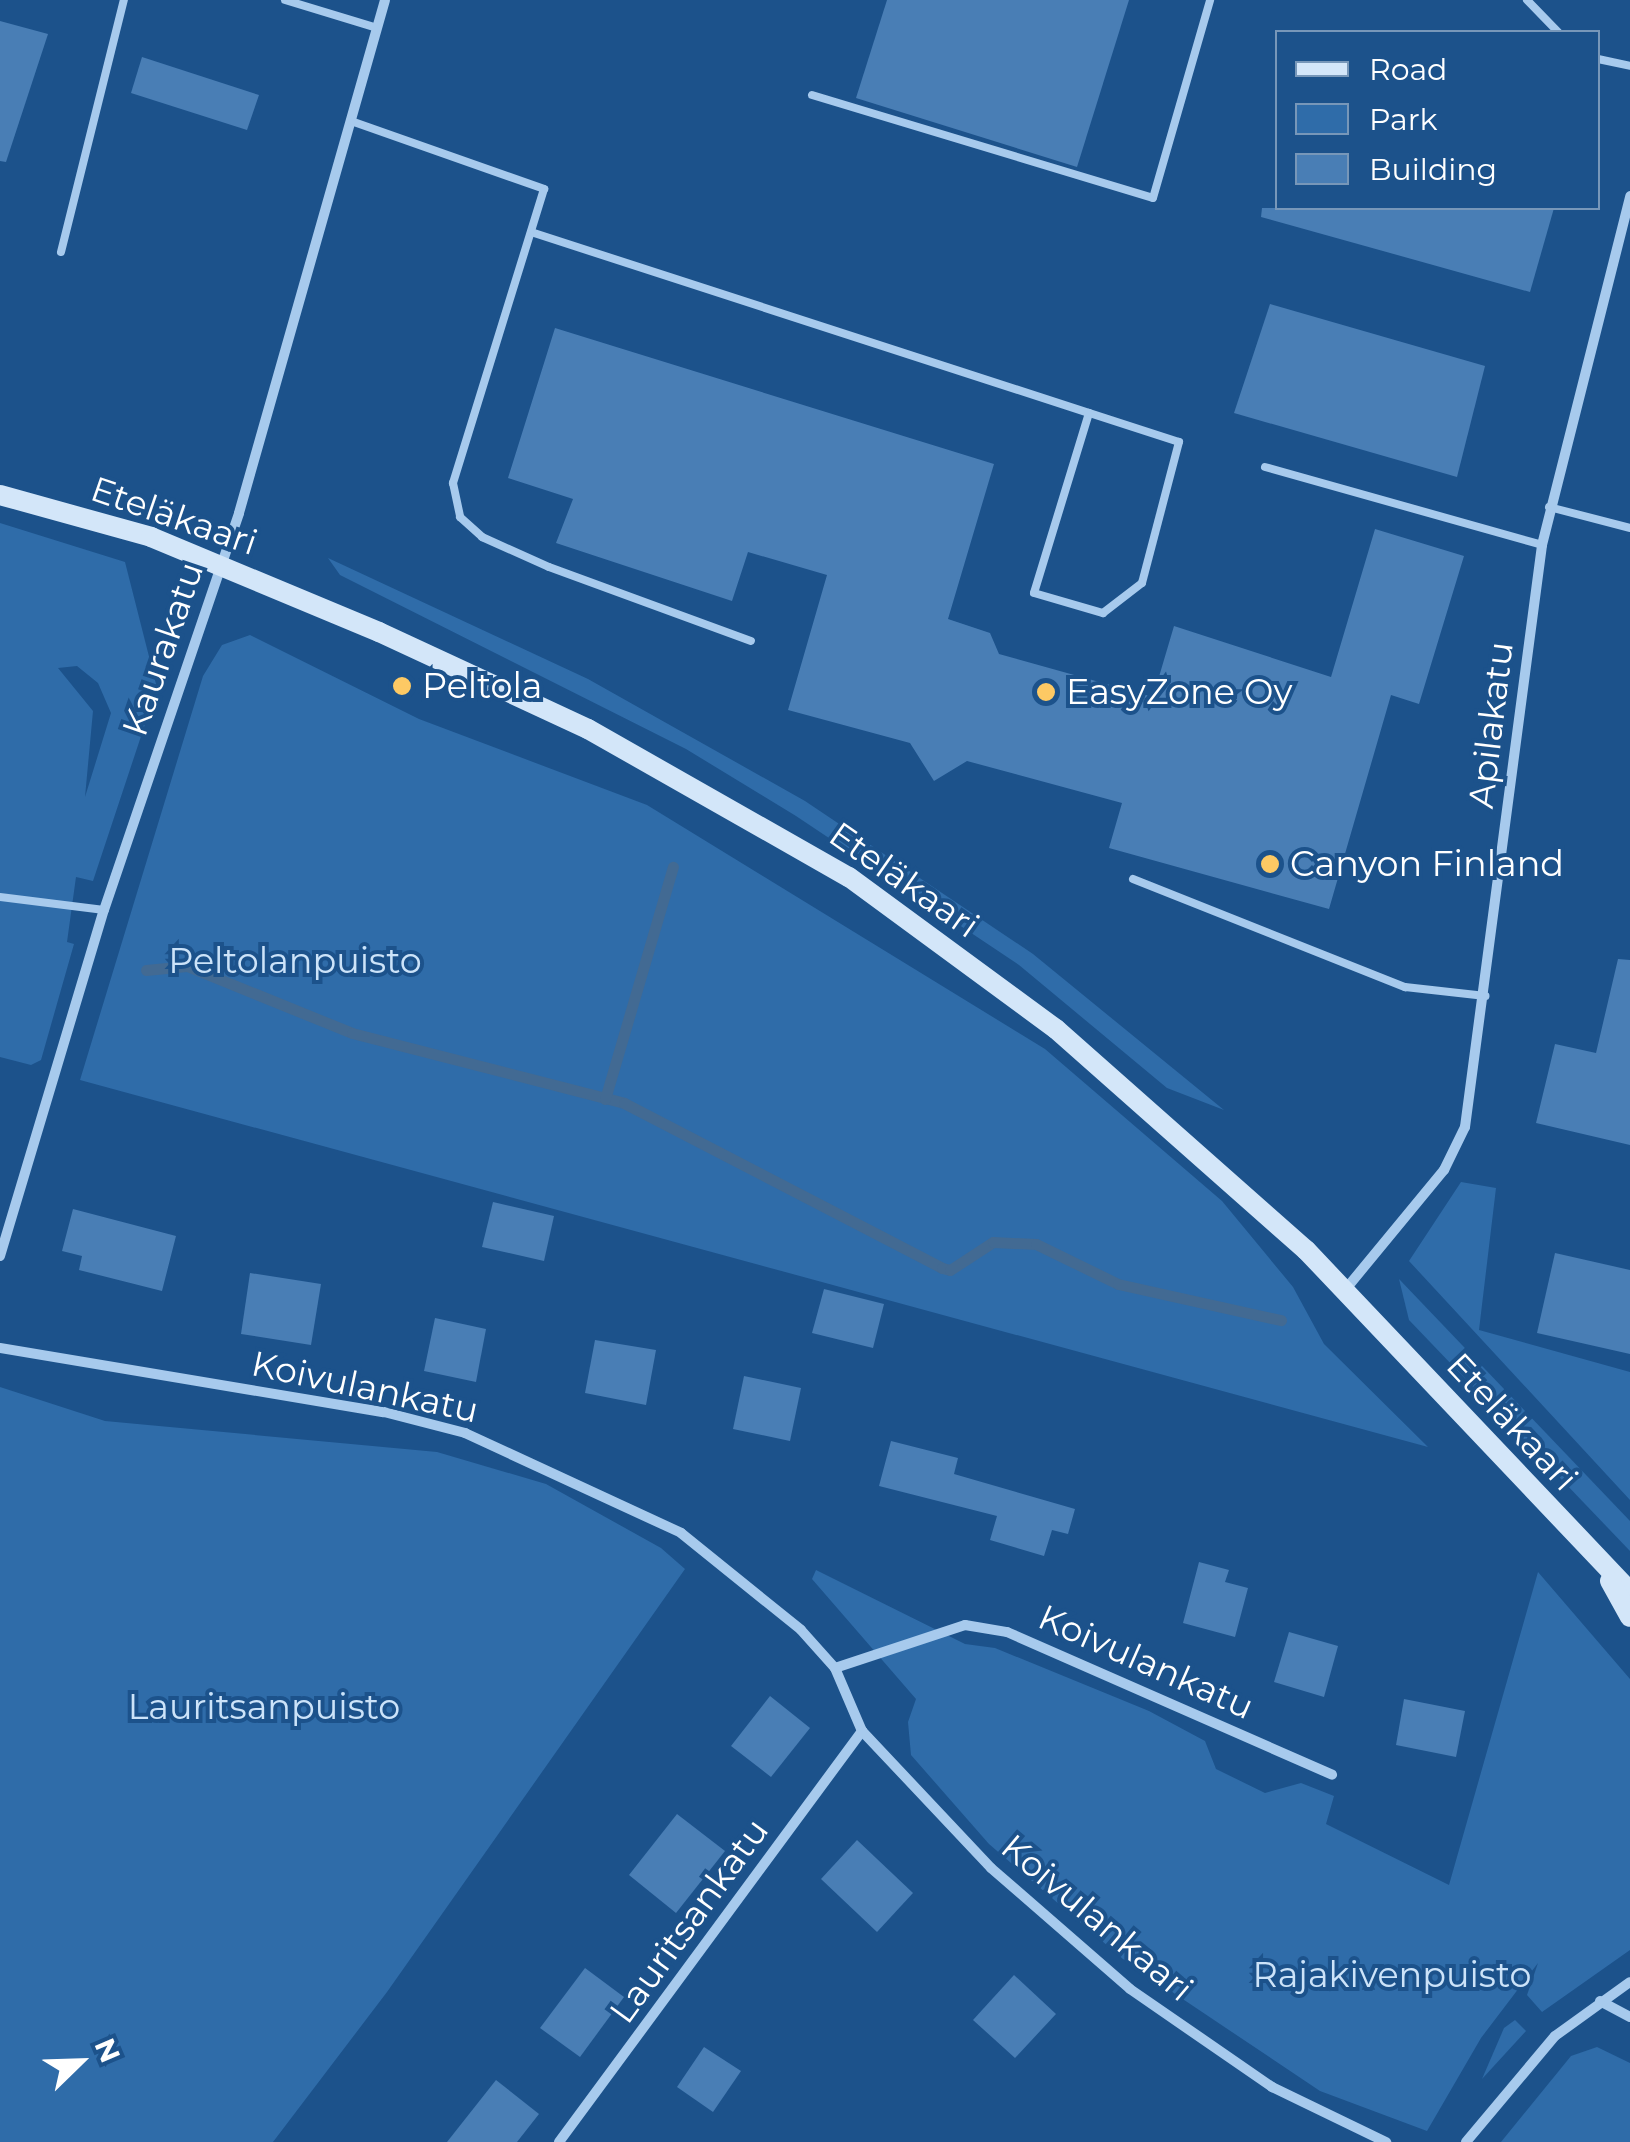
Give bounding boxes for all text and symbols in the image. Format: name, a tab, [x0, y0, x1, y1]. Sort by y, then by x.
legend	[1275, 30, 1600, 210]
text: Road	[1369, 51, 1447, 88]
text: Park	[1369, 101, 1438, 138]
text: Building	[1369, 151, 1497, 188]
street label: Eteläkaari	[86, 468, 262, 564]
street label: Kaurakatu	[114, 557, 212, 741]
street label: Apilakatu	[1460, 639, 1522, 811]
place label: Peltola	[422, 665, 542, 707]
place label: EasyZone Oy	[1066, 671, 1292, 713]
marker: Peltola	[391, 675, 413, 697]
marker: EasyZone Oy	[1035, 681, 1057, 703]
street label: Eteläkaari	[821, 813, 987, 947]
place label: Canyon Finland	[1290, 843, 1564, 885]
marker: Canyon Finland	[1259, 853, 1281, 875]
park label: Peltolanpuisto	[168, 940, 422, 982]
street label: Koivulankatu	[248, 1342, 482, 1432]
street label: Eteläkaari	[1438, 1345, 1586, 1499]
street label: Koivulankatu	[1032, 1596, 1260, 1728]
park label: Lauritsanpuisto	[128, 1686, 400, 1728]
street label: Lauritsankatu	[601, 1811, 777, 2031]
street label: Koivulankaari	[993, 1826, 1201, 2010]
park label: Rajakivenpuisto	[1253, 1954, 1531, 1996]
north arrow	[30, 2012, 130, 2112]
text: N	[88, 2033, 128, 2067]

